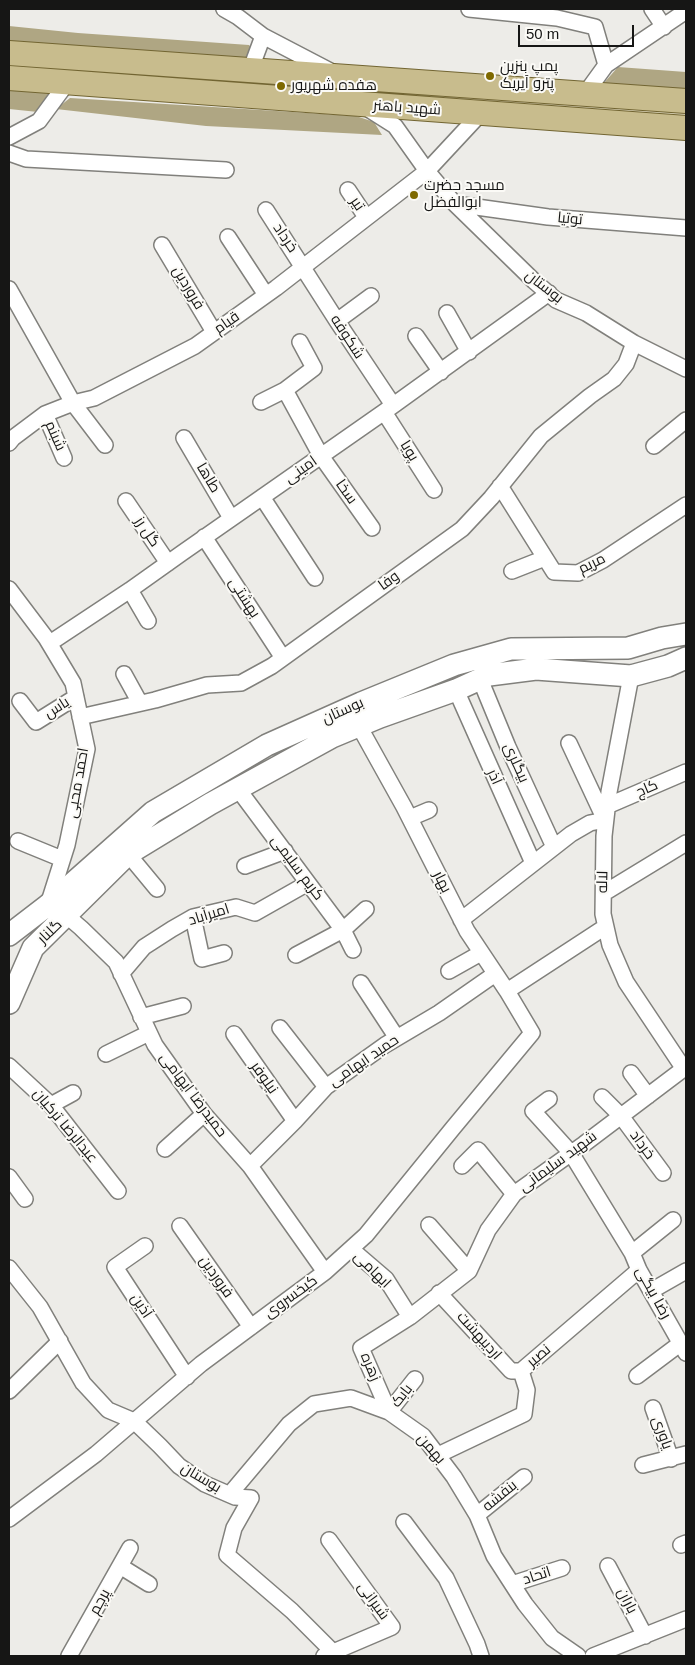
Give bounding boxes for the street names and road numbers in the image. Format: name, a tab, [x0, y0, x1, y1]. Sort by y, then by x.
street label: شهید باهنر	[372, 97, 442, 119]
street label: تیر	[346, 194, 368, 214]
street label: توتیا	[557, 209, 583, 229]
street label: خرداد	[269, 220, 301, 256]
street label: فروردین	[168, 263, 208, 313]
street label: بوستان	[521, 266, 567, 308]
street label: قیام	[211, 308, 243, 338]
street label: شکوفه	[326, 312, 368, 362]
street label: شبنم	[40, 418, 70, 454]
street label: پویا	[396, 437, 422, 465]
street label: امینی	[281, 452, 321, 488]
street label: طاها	[192, 460, 224, 496]
street label: سخا	[331, 476, 361, 508]
street label: گل رز	[130, 513, 164, 551]
street label: مریم	[575, 550, 609, 578]
street label: وفا	[375, 567, 403, 595]
street label: بهشتی	[224, 574, 264, 622]
street label: یاس	[41, 693, 73, 723]
street label: بوستان	[319, 694, 367, 728]
street label: بیگلری	[499, 740, 533, 786]
street label: احمد محبی	[63, 746, 93, 820]
street label: آذر	[483, 766, 505, 788]
street label: کاج	[633, 776, 661, 802]
street label: کریم سلیمی	[267, 832, 327, 904]
street label: بهار	[429, 868, 455, 896]
street label: لاله	[594, 871, 612, 893]
street label: امیرآباد	[186, 900, 232, 930]
street label: گلنار	[34, 916, 66, 948]
street label: حمید ایهامی	[326, 1031, 402, 1091]
street label: حمیدرضا ایهامی	[155, 1049, 231, 1141]
street label: نیلوفر	[247, 1058, 281, 1098]
street label: عبدالرضا ترکیان	[29, 1085, 101, 1167]
street label: خرداد	[626, 1127, 658, 1163]
street label: شهید سلیمانی	[515, 1128, 601, 1196]
street label: ایهامی	[350, 1248, 394, 1292]
street label: فروردین	[195, 1252, 237, 1302]
street label: رضا بیگی	[631, 1264, 675, 1322]
street label: کیخسروی	[261, 1272, 321, 1322]
street label: آذین	[126, 1290, 156, 1322]
street label: اردیبهشت	[453, 1308, 505, 1364]
street label: نصیر	[523, 1341, 555, 1371]
street label: زهره	[356, 1350, 384, 1384]
street label: بابک	[387, 1381, 417, 1411]
street label: یاوری	[648, 1414, 676, 1452]
street label: بهمن	[413, 1430, 449, 1468]
street label: بوستان	[178, 1459, 224, 1497]
street label: بنفشه	[479, 1477, 521, 1515]
street label: اتحاد	[521, 1563, 553, 1589]
street label: شیرانی	[353, 1578, 393, 1624]
street label: باران	[613, 1585, 641, 1617]
street label: پرچم	[86, 1586, 114, 1618]

